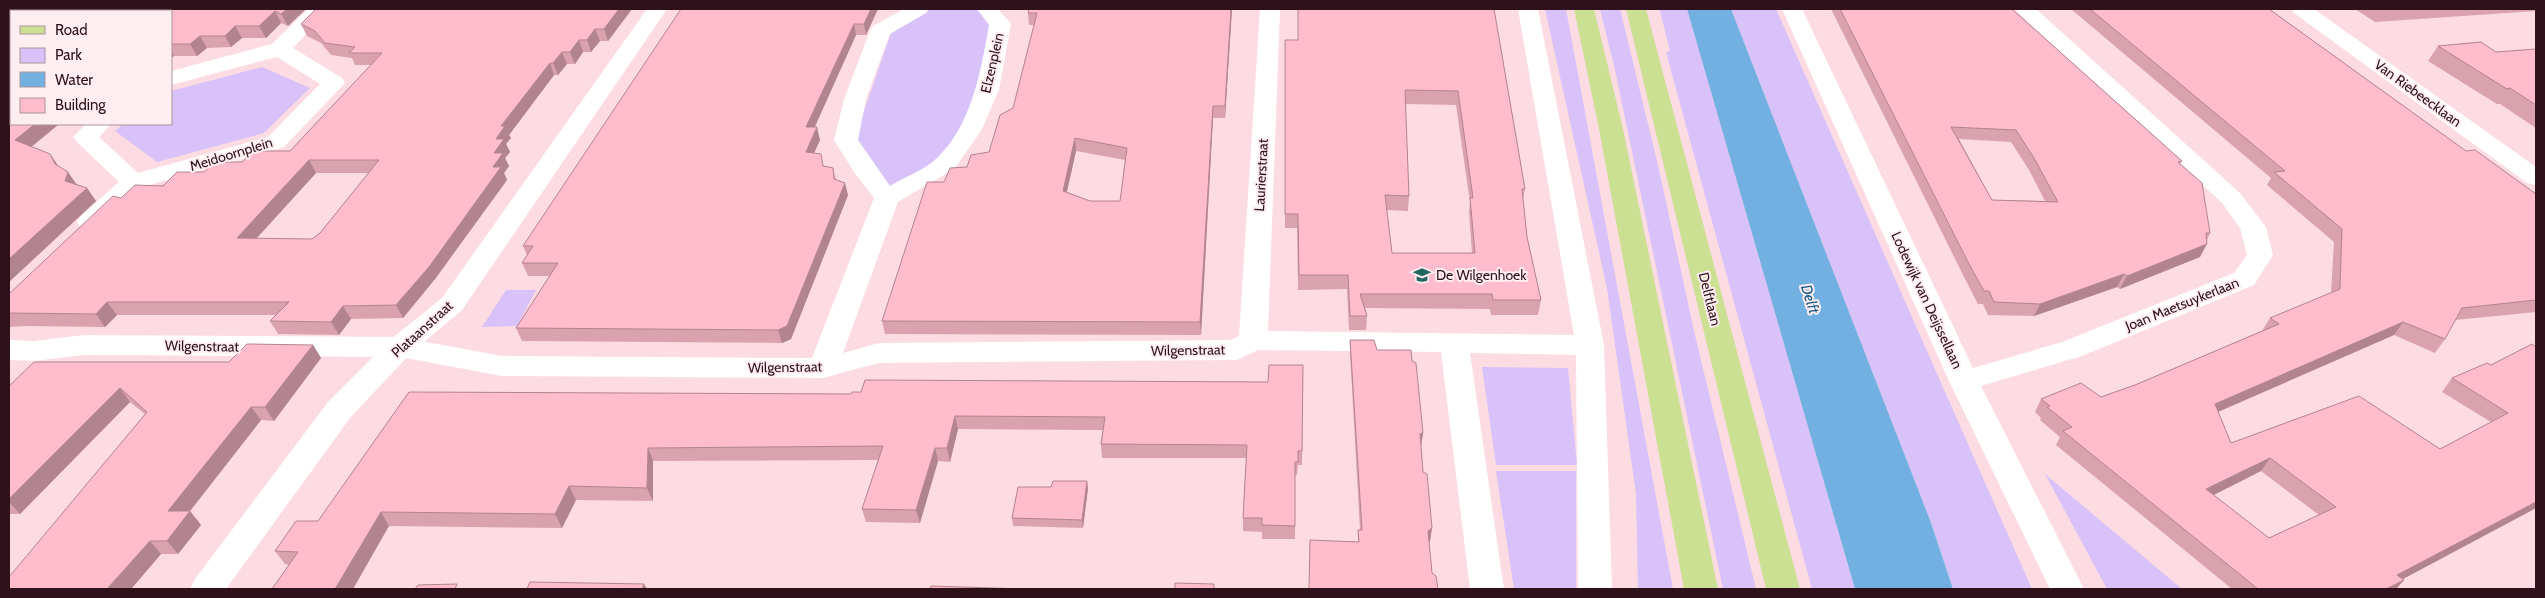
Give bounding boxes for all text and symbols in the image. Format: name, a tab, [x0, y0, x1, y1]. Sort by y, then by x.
legend	[10, 10, 172, 125]
text: Road	[55, 21, 88, 39]
street label: Elzenplein	[976, 31, 1008, 95]
text: Park	[55, 46, 82, 64]
street label: Van Riebeecklaan	[2371, 55, 2465, 131]
text: Water	[55, 71, 93, 89]
text: Building	[55, 96, 106, 114]
street label: Meidoornplein	[187, 133, 275, 175]
street label: Laurierstraat	[1250, 138, 1272, 212]
street label: Lodewijk van Deijssellaan	[1887, 229, 1967, 372]
school or university icon: De Wilgenhoek	[1412, 265, 1432, 285]
place label: De Wilgenhoek	[1436, 266, 1527, 284]
street label: Delftlaan	[1695, 270, 1725, 328]
street label: Joan Maetsuykerlaan	[2122, 273, 2242, 335]
water label: Delft	[1797, 282, 1823, 316]
street label: Plataanstraat	[387, 296, 457, 361]
street label: Wilgenstraat	[165, 336, 240, 356]
street label: Wilgenstraat	[1151, 340, 1226, 360]
street label: Wilgenstraat	[748, 357, 823, 377]

